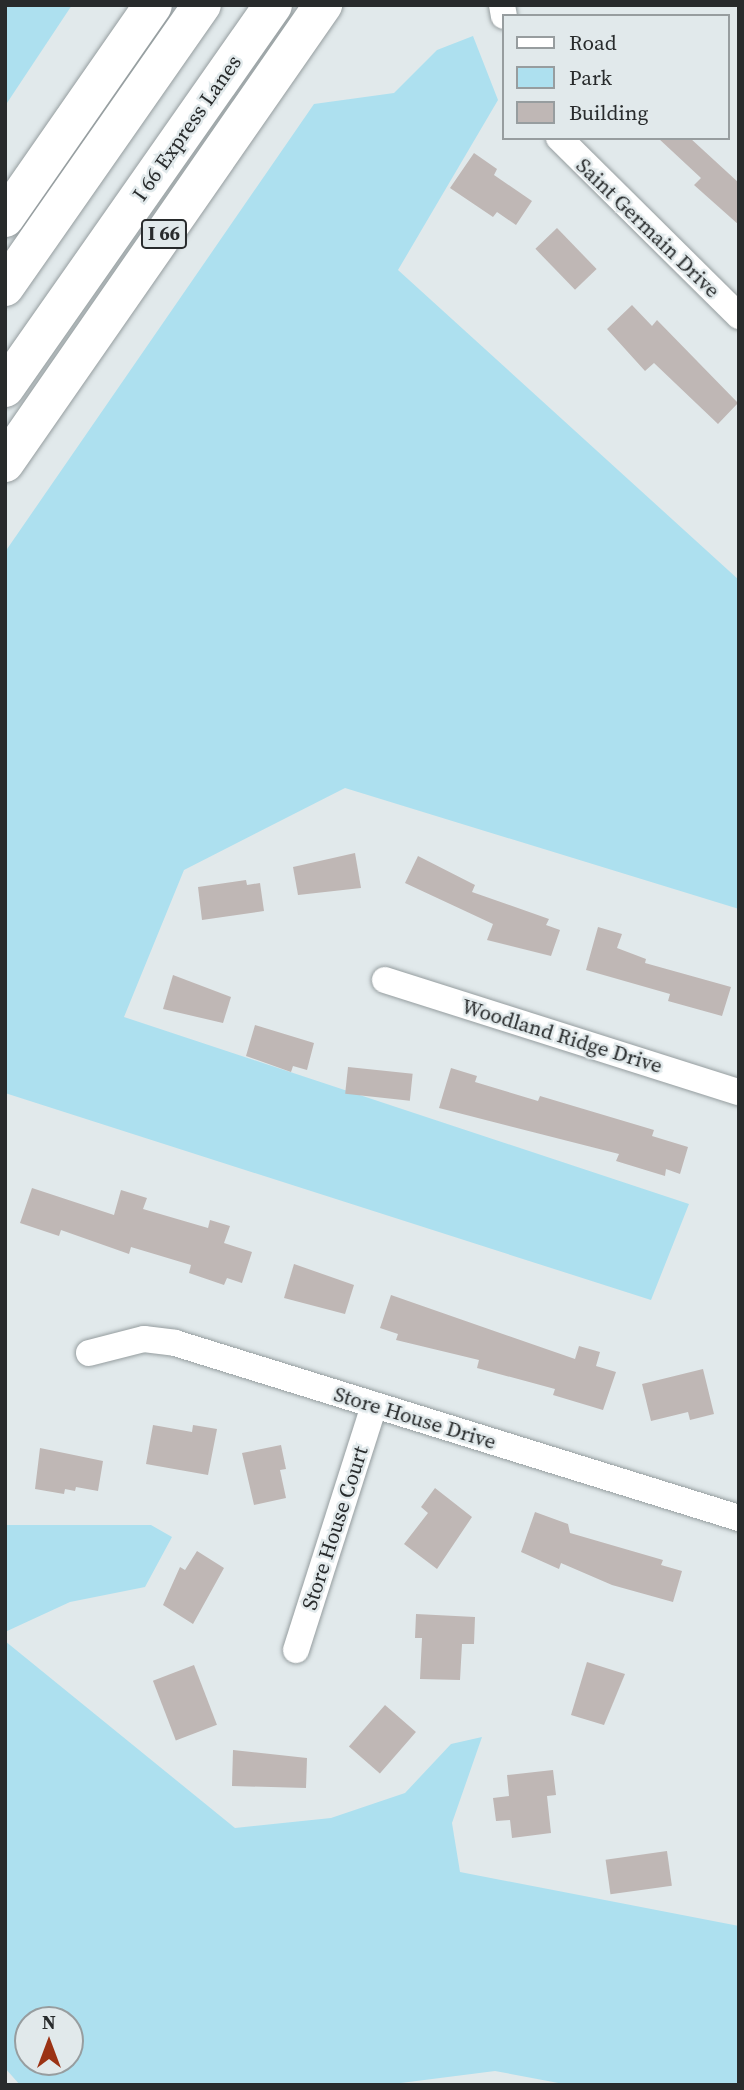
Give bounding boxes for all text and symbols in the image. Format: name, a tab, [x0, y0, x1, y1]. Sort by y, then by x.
legend	[503, 14, 730, 140]
text: Road	[569, 28, 617, 57]
street label: I 66 Express Lanes	[127, 50, 247, 206]
text: Park	[569, 63, 612, 92]
text: Building	[569, 98, 648, 127]
street label: Saint Germain Drive	[571, 153, 725, 303]
road number: I 66	[140, 218, 188, 250]
street label: Woodland Ridge Drive	[459, 993, 665, 1079]
street label: Store House Drive	[331, 1381, 499, 1455]
street label: Store House Court	[297, 1443, 373, 1613]
north arrow	[14, 2006, 84, 2076]
text: N	[42, 2009, 56, 2035]

